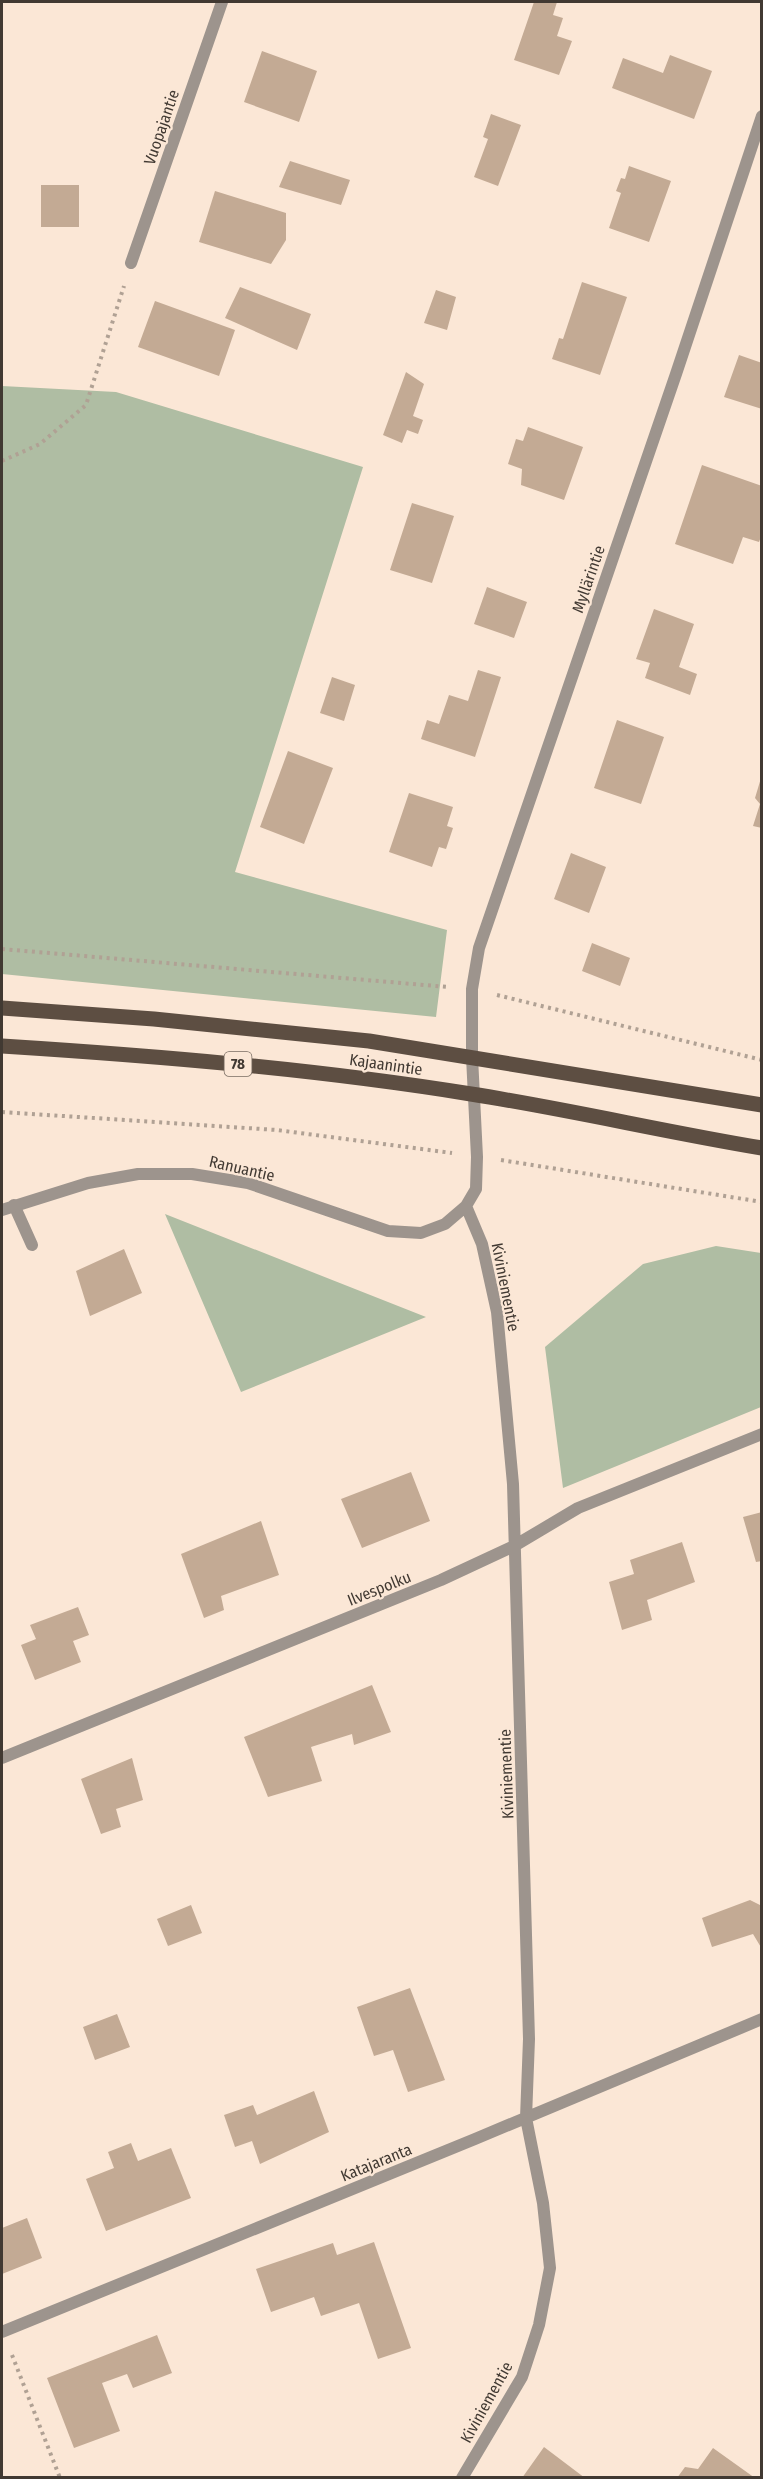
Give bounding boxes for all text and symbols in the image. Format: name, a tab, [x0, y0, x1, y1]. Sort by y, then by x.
street label: Vuopajantie	[140, 87, 183, 167]
street label: Myllärintie	[568, 543, 609, 615]
street label: Kajaanintie	[348, 1050, 424, 1079]
road number: 78	[224, 1052, 252, 1076]
street label: Ranuantie	[207, 1152, 277, 1185]
street label: Kiviniementie	[488, 1241, 523, 1333]
street label: Ilvespolku	[345, 1567, 414, 1610]
street label: Kiviniementie	[495, 1729, 518, 1819]
street label: Katajaranta	[338, 2140, 415, 2185]
street label: Kiviniementie	[456, 2358, 517, 2446]

